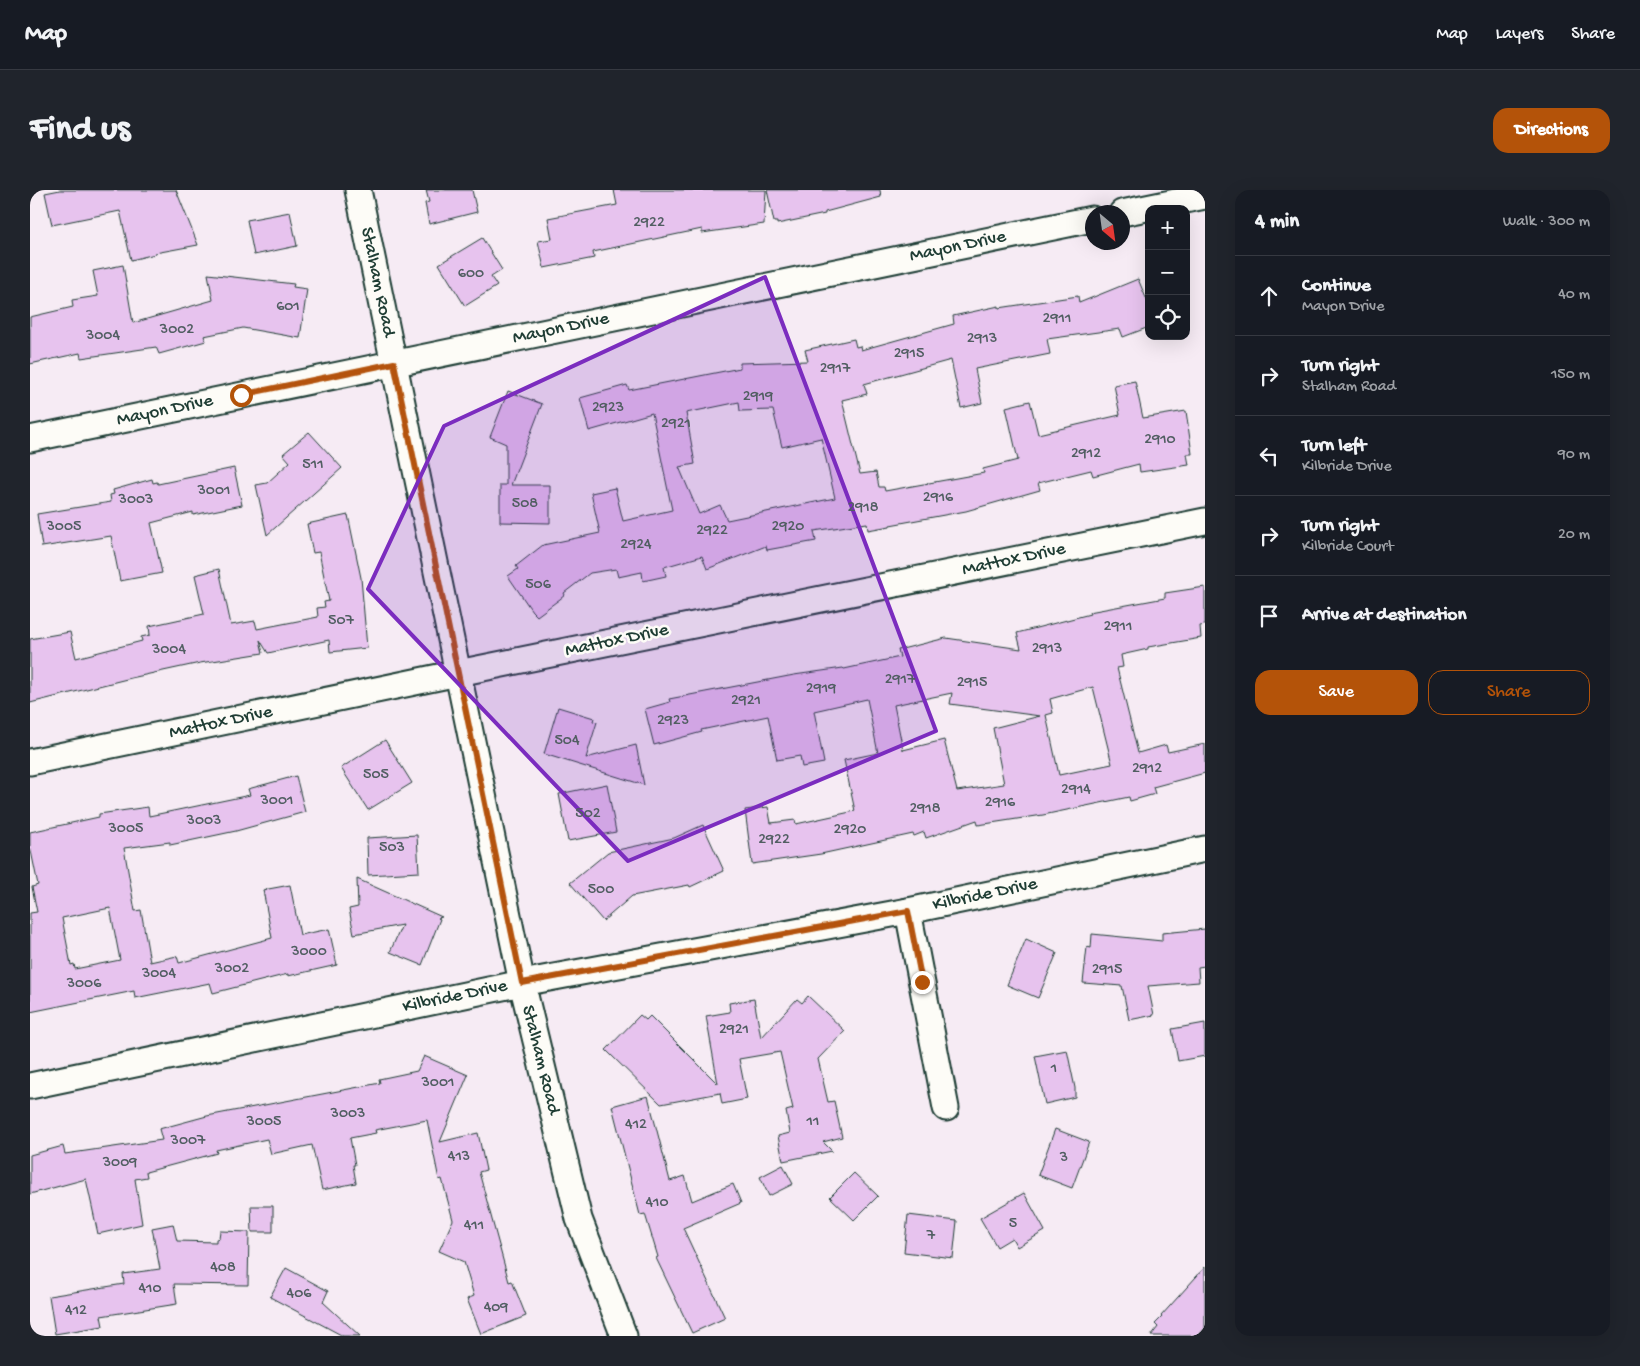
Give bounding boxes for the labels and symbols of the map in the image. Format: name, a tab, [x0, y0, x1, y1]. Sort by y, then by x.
north arrow	[1085, 205, 1130, 250]
house number: 2922	[633, 214, 665, 233]
street label: Stalham Road	[354, 225, 400, 341]
street label: Mayon Drive	[908, 226, 1008, 268]
house number: 600	[458, 265, 484, 284]
house number: 601	[276, 298, 300, 317]
street label: Mayon Drive	[511, 308, 611, 350]
house number: 2911	[1043, 310, 1071, 329]
house number: 3002	[159, 321, 194, 340]
house number: 3004	[85, 327, 120, 346]
house number: 2913	[967, 330, 997, 349]
house number: 2915	[894, 345, 924, 364]
house number: 2917	[820, 360, 851, 379]
route start	[230, 384, 253, 407]
house number: 2919	[743, 388, 773, 407]
street label: Mayon Drive	[115, 390, 215, 432]
house number: 2923	[592, 399, 624, 418]
house number: 2921	[661, 415, 691, 434]
house number: 2910	[1144, 431, 1176, 450]
house number: 2912	[1071, 445, 1101, 464]
house number: 511	[302, 456, 324, 475]
house number: 3001	[197, 482, 230, 501]
house number: 2916	[923, 489, 954, 508]
house number: 3003	[118, 491, 153, 510]
house number: 508	[512, 495, 538, 514]
house number: 2918	[847, 499, 879, 518]
house number: 3005	[46, 518, 81, 537]
house number: 2920	[772, 518, 804, 537]
house number: 2922	[696, 522, 728, 541]
house number: 2924	[620, 536, 652, 555]
street label: Mattox Drive	[960, 538, 1068, 582]
house number: 506	[525, 576, 552, 595]
house number: 507	[328, 612, 355, 631]
house number: 2911	[1104, 618, 1132, 637]
street label: Mattox Drive	[563, 619, 671, 663]
house number: 2913	[1032, 640, 1062, 659]
house number: 3004	[151, 641, 186, 660]
house number: 2917	[885, 671, 916, 690]
house number: 2915	[957, 674, 987, 693]
house number: 2919	[806, 680, 836, 699]
house number: 2921	[731, 692, 761, 711]
street label: Mattox Drive	[167, 701, 275, 745]
house number: 2923	[657, 712, 689, 731]
house number: 504	[554, 732, 580, 751]
house number: 2912	[1132, 760, 1162, 779]
house number: 505	[363, 766, 389, 785]
house number: 2914	[1061, 781, 1091, 800]
house number: 3001	[260, 792, 293, 811]
house number: 2916	[985, 794, 1016, 813]
house number: 2918	[909, 800, 941, 819]
house number: 502	[575, 805, 601, 824]
house number: 3003	[186, 812, 221, 831]
house number: 3005	[108, 820, 143, 839]
house number: 2920	[834, 821, 866, 840]
house number: 2922	[758, 831, 790, 850]
house number: 503	[379, 839, 405, 858]
street label: Kilbride Drive	[931, 873, 1040, 917]
house number: 500	[588, 881, 614, 900]
house number: 3000	[290, 943, 327, 962]
house number: 3002	[214, 960, 249, 979]
house number: 2915	[1092, 961, 1122, 980]
house number: 3004	[141, 965, 176, 984]
route end	[911, 971, 934, 994]
house number: 3006	[66, 975, 102, 994]
street label: Kilbride Drive	[401, 975, 510, 1019]
street label: Stalham Road	[515, 1003, 565, 1119]
house number: 2921	[719, 1021, 749, 1040]
house number: 1	[1050, 1060, 1057, 1079]
house number: 3001	[421, 1074, 454, 1093]
house number: 3003	[330, 1105, 365, 1124]
house number: 3005	[246, 1113, 281, 1132]
house number: 11	[806, 1113, 819, 1132]
house number: 412	[625, 1116, 647, 1135]
house number: 3007	[170, 1132, 206, 1151]
house number: 413	[448, 1148, 470, 1167]
house number: 3	[1059, 1149, 1068, 1168]
house number: 3009	[102, 1154, 137, 1173]
house number: 410	[645, 1194, 669, 1213]
house number: 5	[1009, 1215, 1017, 1234]
house number: 411	[464, 1217, 484, 1236]
house number: 7	[926, 1227, 936, 1246]
house number: 408	[210, 1259, 236, 1278]
house number: 410	[138, 1280, 162, 1299]
house number: 406	[287, 1285, 312, 1304]
house number: 409	[484, 1299, 508, 1318]
house number: 412	[65, 1302, 87, 1321]

